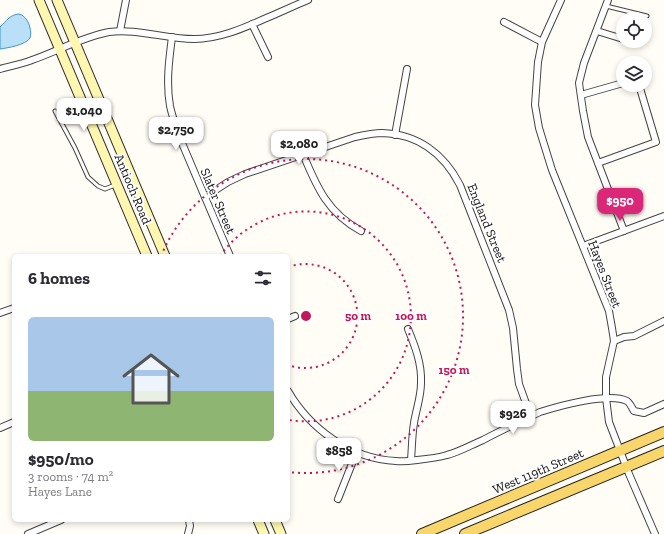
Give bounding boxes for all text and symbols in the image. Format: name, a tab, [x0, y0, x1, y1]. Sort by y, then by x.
map controls	[616, 12, 652, 92]
button: locate	[616, 12, 652, 48]
button: layers	[616, 56, 652, 92]
pin: $1,040	[51, 98, 117, 132]
text: $1,040	[66, 103, 102, 118]
pin: $2,750	[143, 117, 209, 151]
text: $2,750	[158, 122, 194, 137]
pin: $2,080	[266, 131, 332, 165]
text: $2,080	[280, 136, 318, 151]
street label: Antioch Road	[111, 152, 155, 226]
street label: Slater Street	[197, 166, 239, 236]
street label: England Street	[464, 181, 510, 265]
pin: $950	[596, 188, 644, 222]
text: $950	[606, 193, 634, 208]
street label: Hayes Street	[585, 238, 625, 310]
icon: filters	[252, 267, 274, 289]
text: 6 homes	[28, 268, 90, 288]
centre of rings	[299, 309, 313, 323]
text: 50 m	[345, 309, 371, 323]
text: 100 m	[395, 309, 427, 323]
icon: home	[115, 343, 187, 415]
text: 150 m	[439, 363, 470, 377]
pin: $926	[489, 401, 537, 435]
text: $926	[499, 406, 527, 421]
pin: $858	[315, 438, 363, 472]
text: $858	[325, 443, 353, 458]
street label: West 119th Street	[490, 445, 586, 497]
text: $950/mo	[28, 449, 94, 469]
text: 3 rooms · 74 m²	[28, 469, 113, 484]
text: Hayes Lane	[28, 484, 92, 499]

